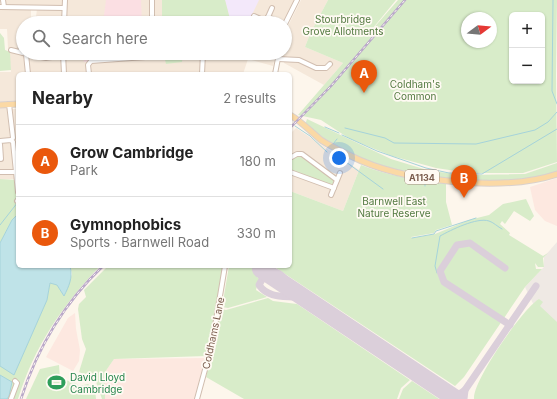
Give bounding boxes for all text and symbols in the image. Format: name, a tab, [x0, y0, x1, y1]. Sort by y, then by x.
north arrow	[461, 12, 497, 48]
map controls	[509, 12, 545, 84]
button: +	[509, 12, 545, 48]
park label: Stourbridge Grove Allotments	[303, 13, 383, 37]
search box	[16, 16, 292, 60]
icon: search	[30, 27, 52, 49]
text: Search here	[62, 29, 148, 48]
button: −	[509, 48, 545, 84]
pin: A	[351, 60, 377, 93]
park label: Coldham's Common	[390, 78, 440, 102]
text: Nearby	[32, 88, 93, 108]
text: 2 results	[223, 90, 276, 106]
text: Grow Cambridge	[70, 143, 193, 162]
your location	[329, 148, 349, 168]
text: A	[40, 153, 50, 169]
text: 180 m	[239, 153, 276, 169]
text: Park	[70, 162, 98, 178]
pin: B	[451, 165, 477, 198]
road number: A1134	[405, 170, 439, 184]
park label: Barnwell East Nature Reserve	[358, 195, 431, 219]
text: Gymnophobics	[70, 215, 181, 234]
text: B	[41, 225, 49, 241]
text: 330 m	[237, 225, 276, 241]
text: Sports · Barnwell Road	[70, 234, 209, 250]
street label: Coldhams Lane	[200, 296, 227, 370]
place label: David Lloyd Cambridge	[70, 371, 125, 395]
sports icon: David Lloyd Cambridge	[47, 373, 67, 393]

